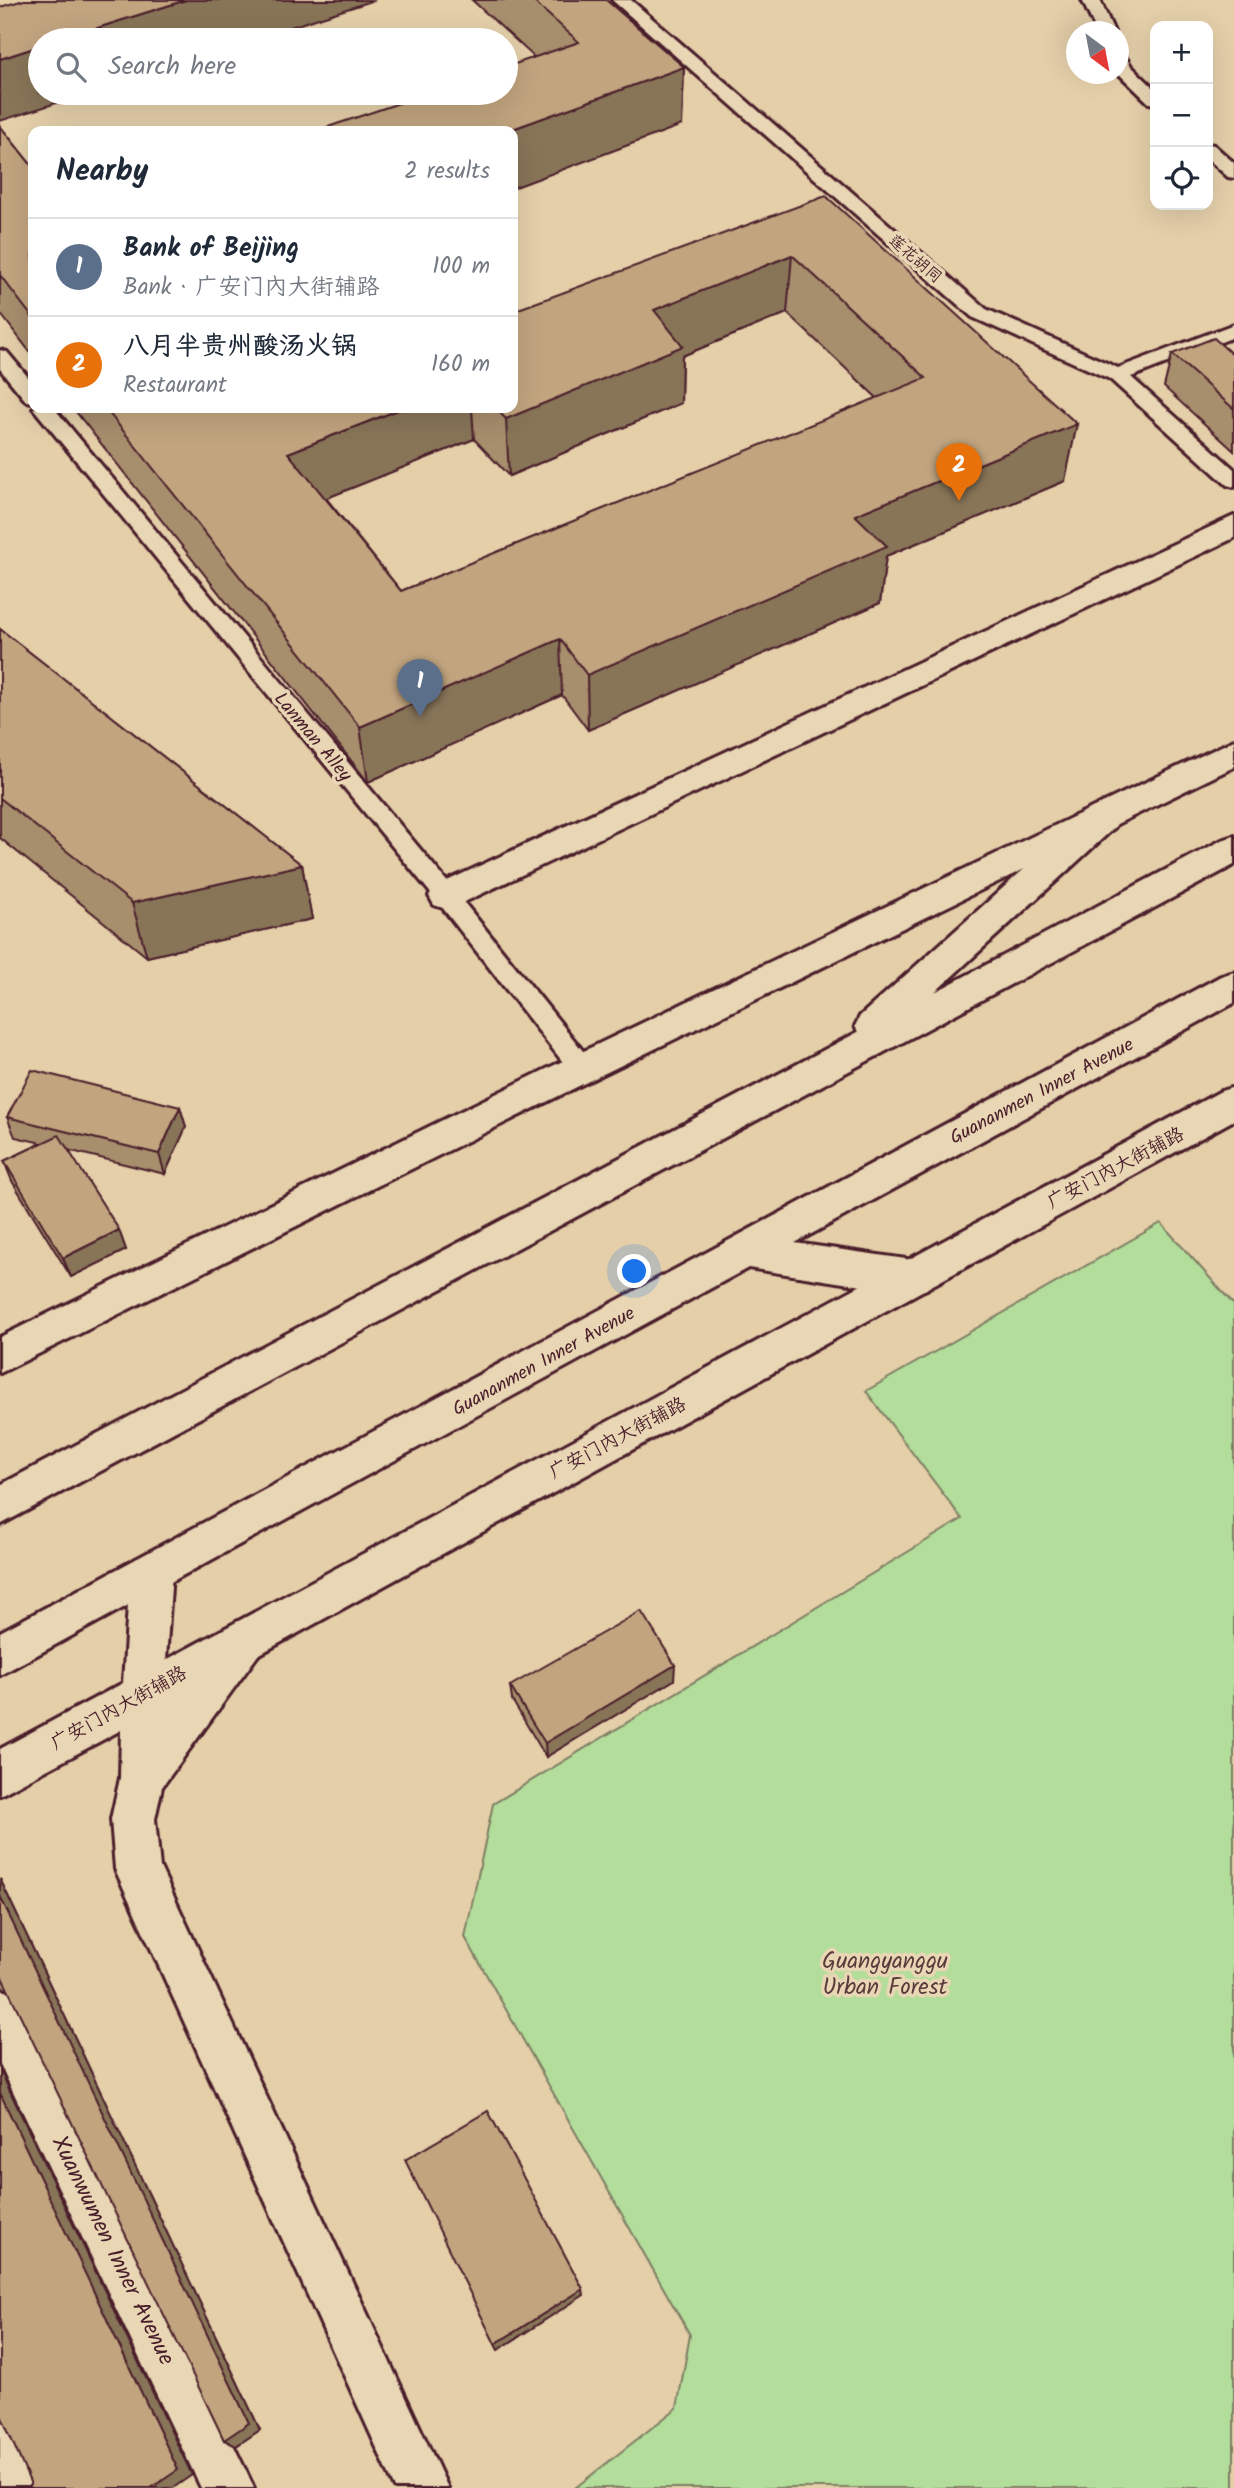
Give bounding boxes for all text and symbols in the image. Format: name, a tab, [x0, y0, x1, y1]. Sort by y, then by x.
north arrow	[1066, 21, 1129, 84]
map controls	[1150, 21, 1213, 210]
button: +	[1150, 21, 1213, 84]
search box	[28, 28, 518, 105]
text: Search here	[108, 46, 236, 88]
icon: search	[52, 48, 90, 86]
button: −	[1150, 84, 1213, 147]
button: locate	[1150, 147, 1213, 210]
text: Nearby	[56, 148, 148, 196]
text: 2 results	[404, 154, 490, 190]
text: Bank of Beijing	[123, 228, 299, 270]
street label: 莲花胡同	[883, 229, 947, 290]
text: 1	[76, 249, 82, 285]
text: 100 m	[432, 249, 490, 285]
text: Bank · 广安门内大街辅路	[123, 270, 379, 306]
text: 八月半贵州酸汤火锅	[123, 326, 357, 368]
text: 2	[72, 347, 86, 383]
text: 160 m	[431, 347, 490, 383]
text: Restaurant	[123, 368, 227, 404]
pin: 2	[936, 443, 982, 501]
pin: 1	[397, 659, 443, 717]
street label: Lanman Alley	[266, 686, 360, 790]
street label: Guananmen Inner Avenue	[944, 1030, 1140, 1153]
street label: 广安门内大街辅路	[1042, 1120, 1190, 1218]
your location	[617, 1254, 651, 1288]
street label: Guananmen Inner Avenue	[447, 1299, 641, 1425]
street label: 广安门内大街辅路	[544, 1390, 692, 1488]
street label: 广安门内大街辅路	[45, 1659, 193, 1759]
park label: Guangyanggu Urban Forest	[822, 1944, 949, 2006]
street label: Xuanwumen Inner Avenue	[41, 2130, 184, 2372]

